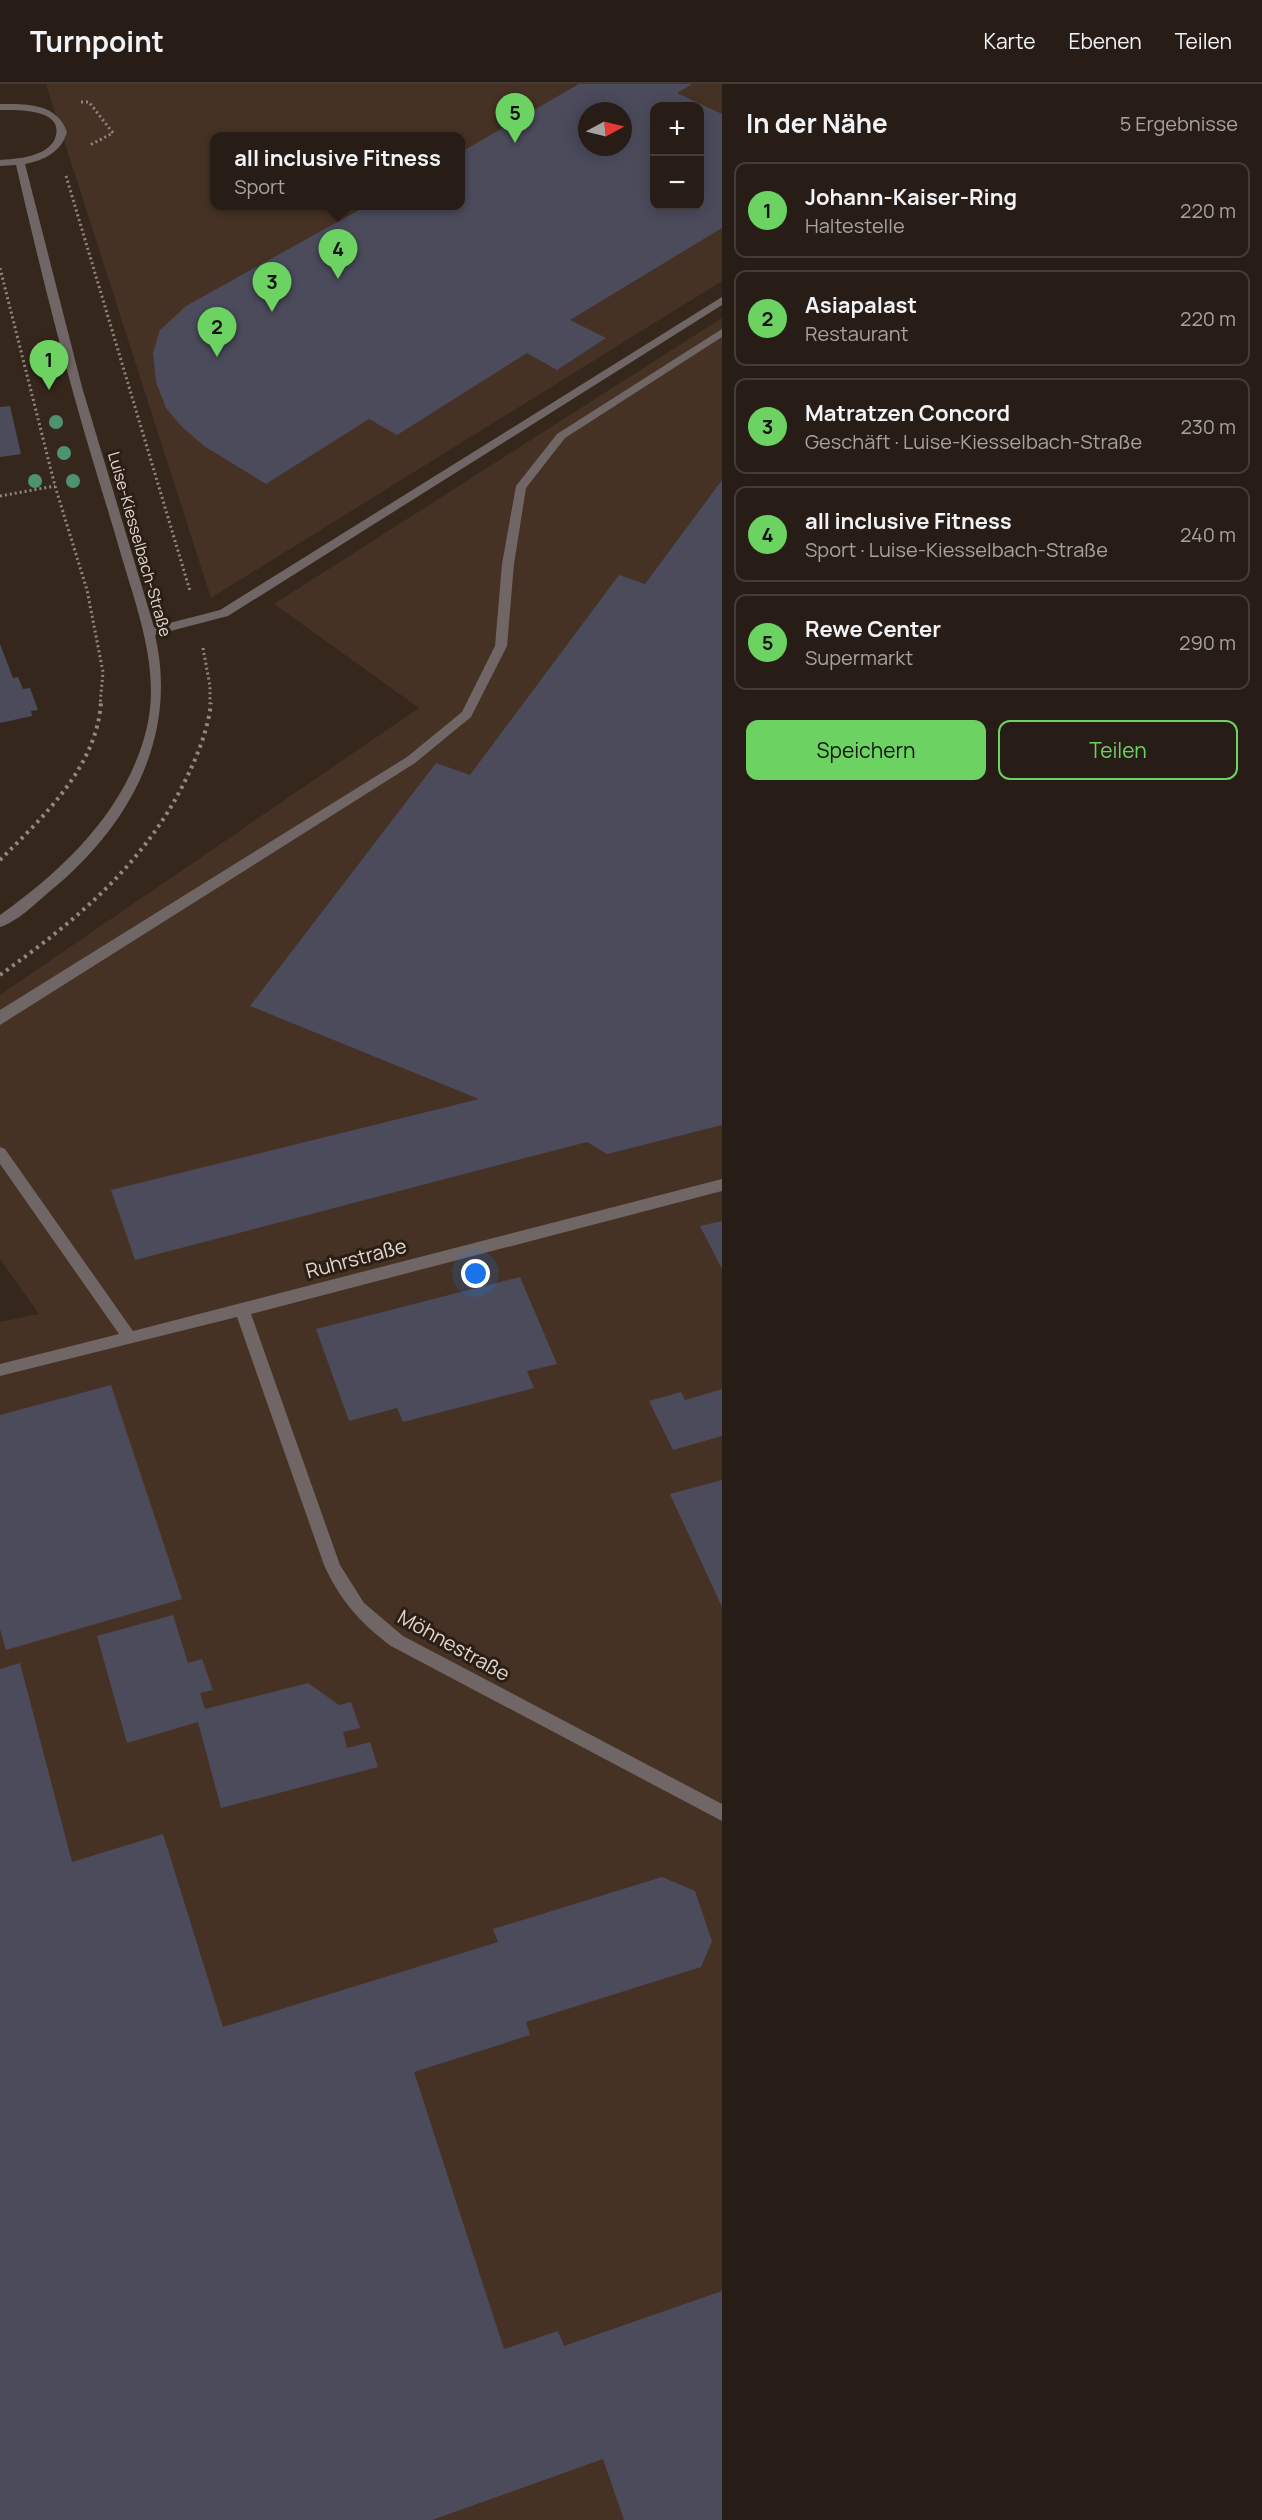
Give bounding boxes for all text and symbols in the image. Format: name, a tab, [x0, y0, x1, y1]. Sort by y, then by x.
text: Turnpoint	[30, 22, 164, 60]
text: Karte	[983, 27, 1035, 55]
text: Ebenen	[1068, 27, 1142, 55]
text: Teilen	[1175, 27, 1232, 55]
pin: 5	[496, 94, 534, 143]
north arrow	[578, 102, 632, 156]
map controls	[650, 102, 704, 210]
button: +	[650, 102, 704, 156]
text: In der Nähe	[746, 105, 888, 141]
text: 5 Ergebnisse	[1120, 110, 1238, 137]
popup	[210, 132, 465, 210]
text: all inclusive Fitness	[234, 143, 441, 173]
button: −	[650, 156, 704, 210]
text: Sport	[234, 173, 285, 200]
text: Johann-Kaiser-Ring	[805, 182, 1017, 212]
text: 1	[763, 197, 772, 224]
text: 220 m	[1180, 197, 1236, 224]
text: Haltestelle	[805, 212, 905, 239]
pin: 4	[318, 230, 358, 279]
pin: 3	[252, 262, 292, 312]
text: Asiapalast	[805, 290, 917, 320]
text: 2	[762, 305, 773, 332]
text: 220 m	[1180, 305, 1236, 332]
pin: 2	[198, 308, 236, 357]
text: Restaurant	[805, 320, 909, 347]
pin: 1	[29, 340, 68, 390]
text: Matratzen Concord	[805, 398, 1010, 428]
text: 3	[762, 413, 773, 440]
text: 230 m	[1180, 413, 1236, 440]
text: Geschäft · Luise-Kiesselbach-Straße	[805, 428, 1142, 455]
street label: Luise-Kiesselbach-Straße	[103, 449, 177, 639]
text: all inclusive Fitness	[805, 506, 1012, 536]
text: 4	[761, 521, 774, 548]
text: 240 m	[1180, 521, 1236, 548]
text: Sport · Luise-Kiesselbach-Straße	[805, 536, 1108, 563]
text: Rewe Center	[805, 614, 941, 644]
text: 5	[762, 629, 773, 656]
text: 290 m	[1179, 629, 1236, 656]
text: Supermarkt	[805, 644, 913, 671]
button: Speichern	[746, 720, 986, 780]
button: Teilen	[998, 720, 1238, 780]
street label: Ruhrstraße	[303, 1232, 409, 1284]
your location	[461, 1259, 490, 1288]
street label: Möhnestraße	[393, 1603, 515, 1687]

